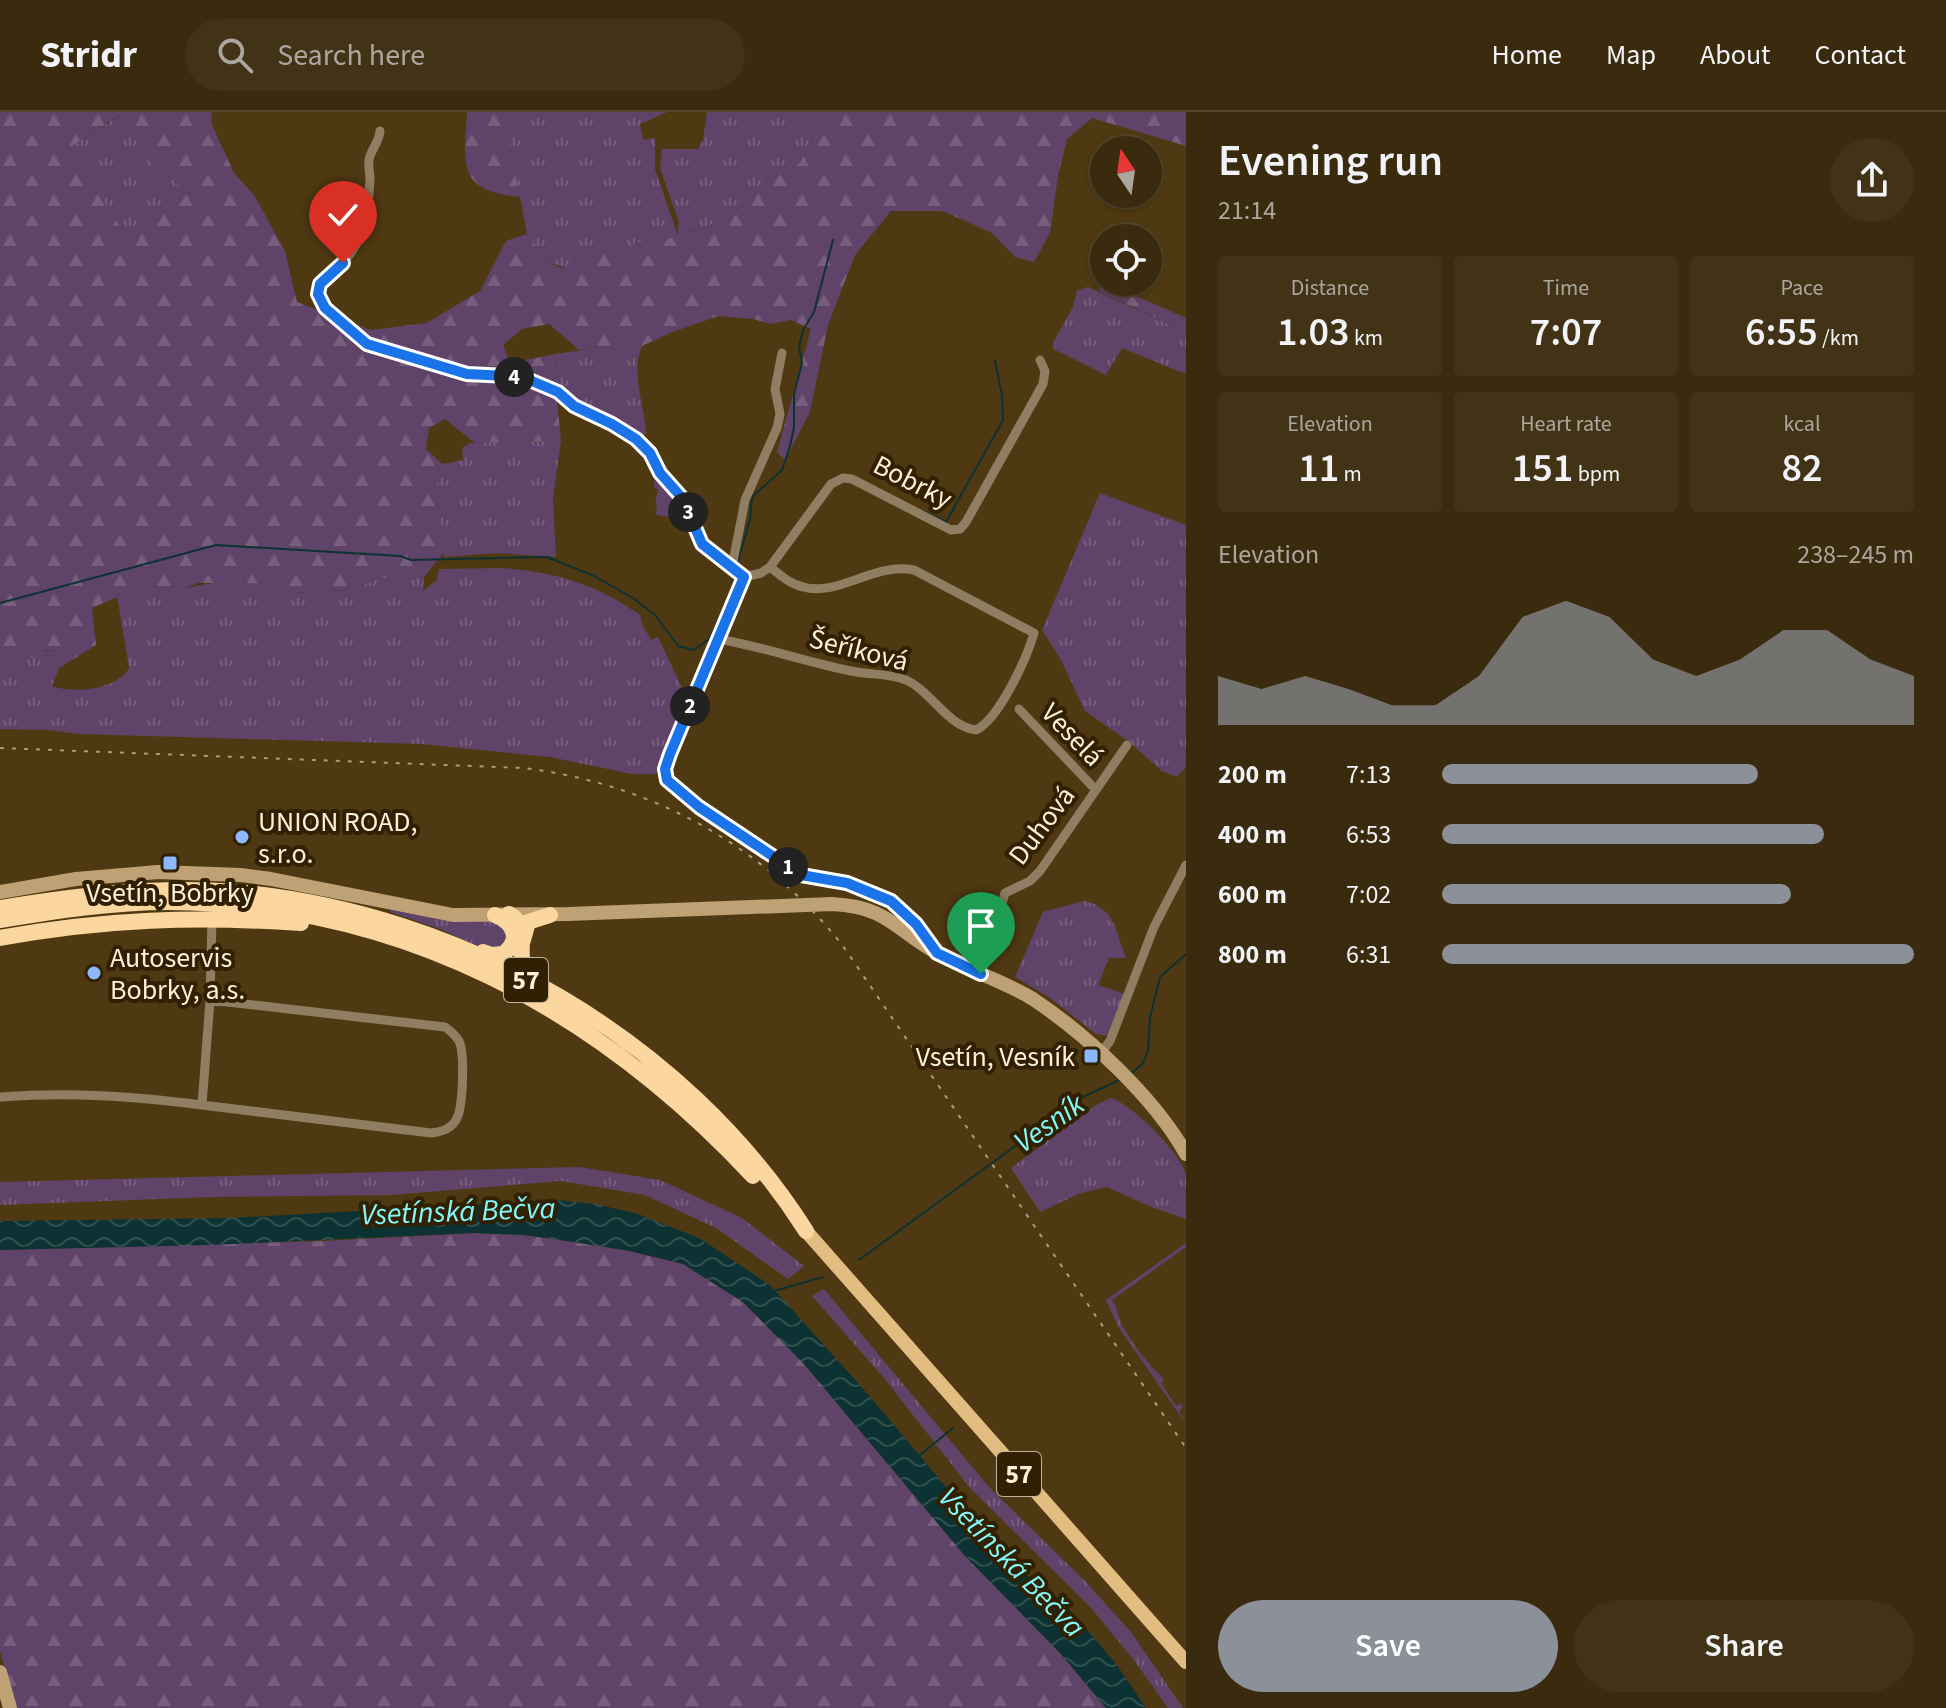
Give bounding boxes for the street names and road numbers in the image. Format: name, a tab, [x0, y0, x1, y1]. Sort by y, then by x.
street label: Bobrky	[866, 445, 959, 519]
street label: Šeříková	[805, 618, 912, 682]
street label: Veselá	[1032, 694, 1113, 775]
street label: Duhová	[999, 778, 1085, 873]
road number: 57	[504, 958, 548, 1002]
road number: 57	[997, 1452, 1041, 1496]

